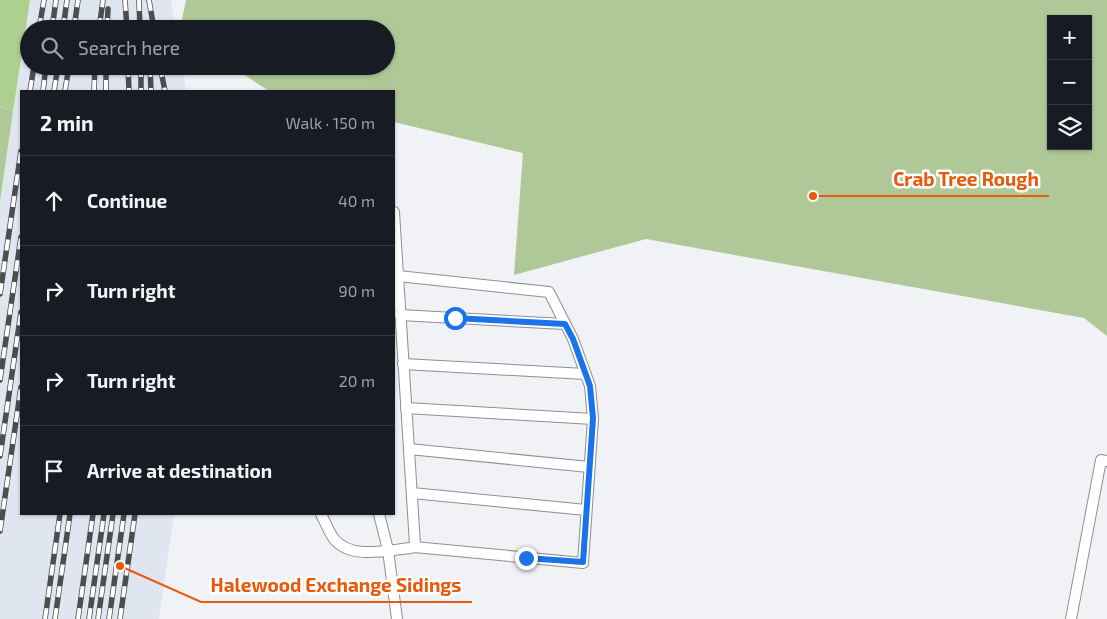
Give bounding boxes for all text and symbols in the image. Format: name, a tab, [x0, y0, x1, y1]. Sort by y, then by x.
map controls	[1047, 15, 1092, 150]
button: +	[1047, 15, 1092, 60]
search box	[20, 20, 395, 75]
icon: search	[38, 34, 66, 62]
text: Search here	[78, 36, 180, 59]
button: −	[1047, 60, 1092, 105]
button: layers	[1047, 105, 1092, 150]
text: 2 min	[40, 110, 94, 135]
text: Walk · 150 m	[285, 113, 375, 132]
callout: Crab Tree Rough	[883, 162, 1049, 196]
text: Crab Tree Rough	[893, 167, 1039, 190]
icon: ahead	[40, 187, 68, 215]
text: Continue	[87, 189, 167, 212]
text: 40 m	[338, 191, 375, 210]
icon: right	[40, 277, 68, 305]
text: Turn right	[87, 279, 175, 302]
text: 90 m	[339, 281, 375, 300]
route start	[444, 307, 467, 330]
icon: right	[40, 367, 68, 395]
text: Turn right	[87, 369, 175, 392]
text: 20 m	[339, 371, 375, 390]
icon: arrive	[40, 457, 68, 485]
text: Arrive at destination	[87, 459, 272, 482]
route end	[515, 547, 538, 570]
callout: Halewood Exchange Sidings	[201, 568, 472, 602]
text: Halewood Exchange Sidings	[211, 573, 461, 596]

